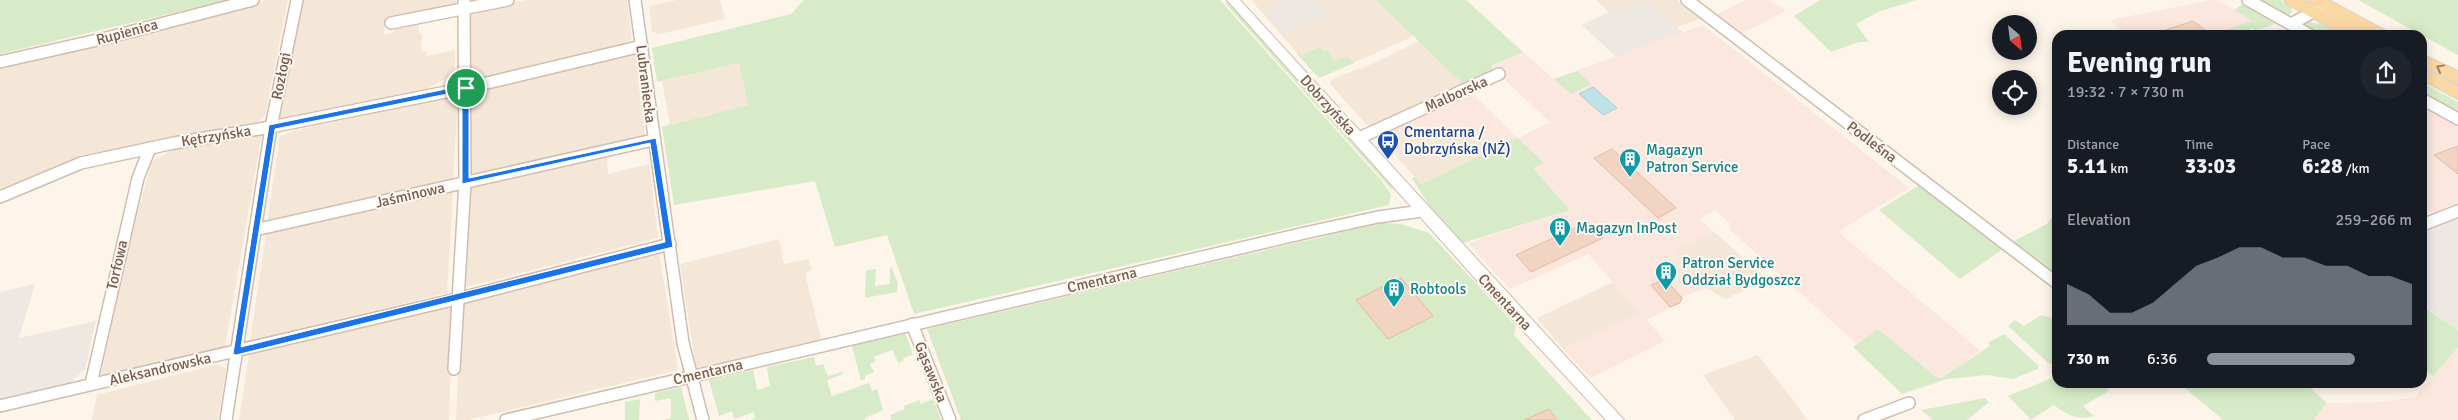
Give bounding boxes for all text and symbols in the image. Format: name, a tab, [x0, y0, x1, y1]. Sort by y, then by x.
street label: Rupienica	[94, 15, 160, 49]
north arrow	[1992, 15, 2038, 60]
map controls	[1992, 15, 2037, 115]
street label: Lubraniecka	[632, 44, 660, 124]
text: Evening run	[2067, 46, 2212, 80]
button: share	[2360, 47, 2412, 99]
street label: Rozłogi	[268, 51, 294, 101]
one-way arrow	[2437, 65, 2446, 75]
pin	[445, 67, 487, 109]
button: locate	[1992, 70, 2037, 115]
street label: Dobrzyńska	[1296, 71, 1360, 139]
street label: Malborska	[1422, 72, 1490, 116]
icon: arrive	[452, 74, 480, 102]
text: 19:32 · 7 × 730 m	[2067, 82, 2184, 102]
street label: Podleśna	[1843, 117, 1901, 167]
street label: Kętrzyńska	[180, 122, 252, 150]
place label: Cmentarna / Dobrzyńska (NŻ)	[1404, 123, 1511, 158]
bus stop icon: Cmentarna / Dobrzyńska (NŻ)	[1376, 129, 1400, 160]
text: Distance	[2067, 136, 2119, 153]
text: Time	[2185, 136, 2214, 153]
text: Pace	[2302, 136, 2331, 153]
place label: Magazyn Patron Service	[1646, 141, 1738, 176]
building icon: Magazyn Patron Service	[1618, 147, 1642, 178]
text: 5.11	[2067, 153, 2107, 179]
text: 33:03	[2185, 153, 2236, 179]
text: 6:28	[2302, 153, 2343, 179]
text: km	[2107, 160, 2128, 177]
text: /km	[2343, 160, 2370, 177]
street label: Jaśminowa	[374, 178, 446, 212]
text: Elevation	[2067, 210, 2131, 230]
text: 259–266 m	[2335, 210, 2412, 230]
building icon: Magazyn InPost	[1548, 216, 1572, 247]
place label: Magazyn InPost	[1576, 219, 1677, 237]
street label: Torfowa	[103, 238, 131, 292]
place label: Patron Service Oddział Bydgoszcz	[1682, 254, 1801, 289]
building icon: Patron Service Oddział Bydgoszcz	[1654, 260, 1678, 291]
street label: Cmentarna	[1065, 263, 1139, 297]
street label: Cmentarna	[1474, 270, 1536, 334]
building icon: Robtools	[1382, 277, 1406, 308]
place label: Robtools	[1410, 280, 1467, 298]
street label: Gąsawska	[911, 339, 951, 405]
street label: Aleksandrowska	[107, 349, 213, 389]
text: 730 m	[2067, 349, 2109, 369]
text: 6:36	[2147, 349, 2177, 369]
street label: Cmentarna	[671, 355, 745, 389]

